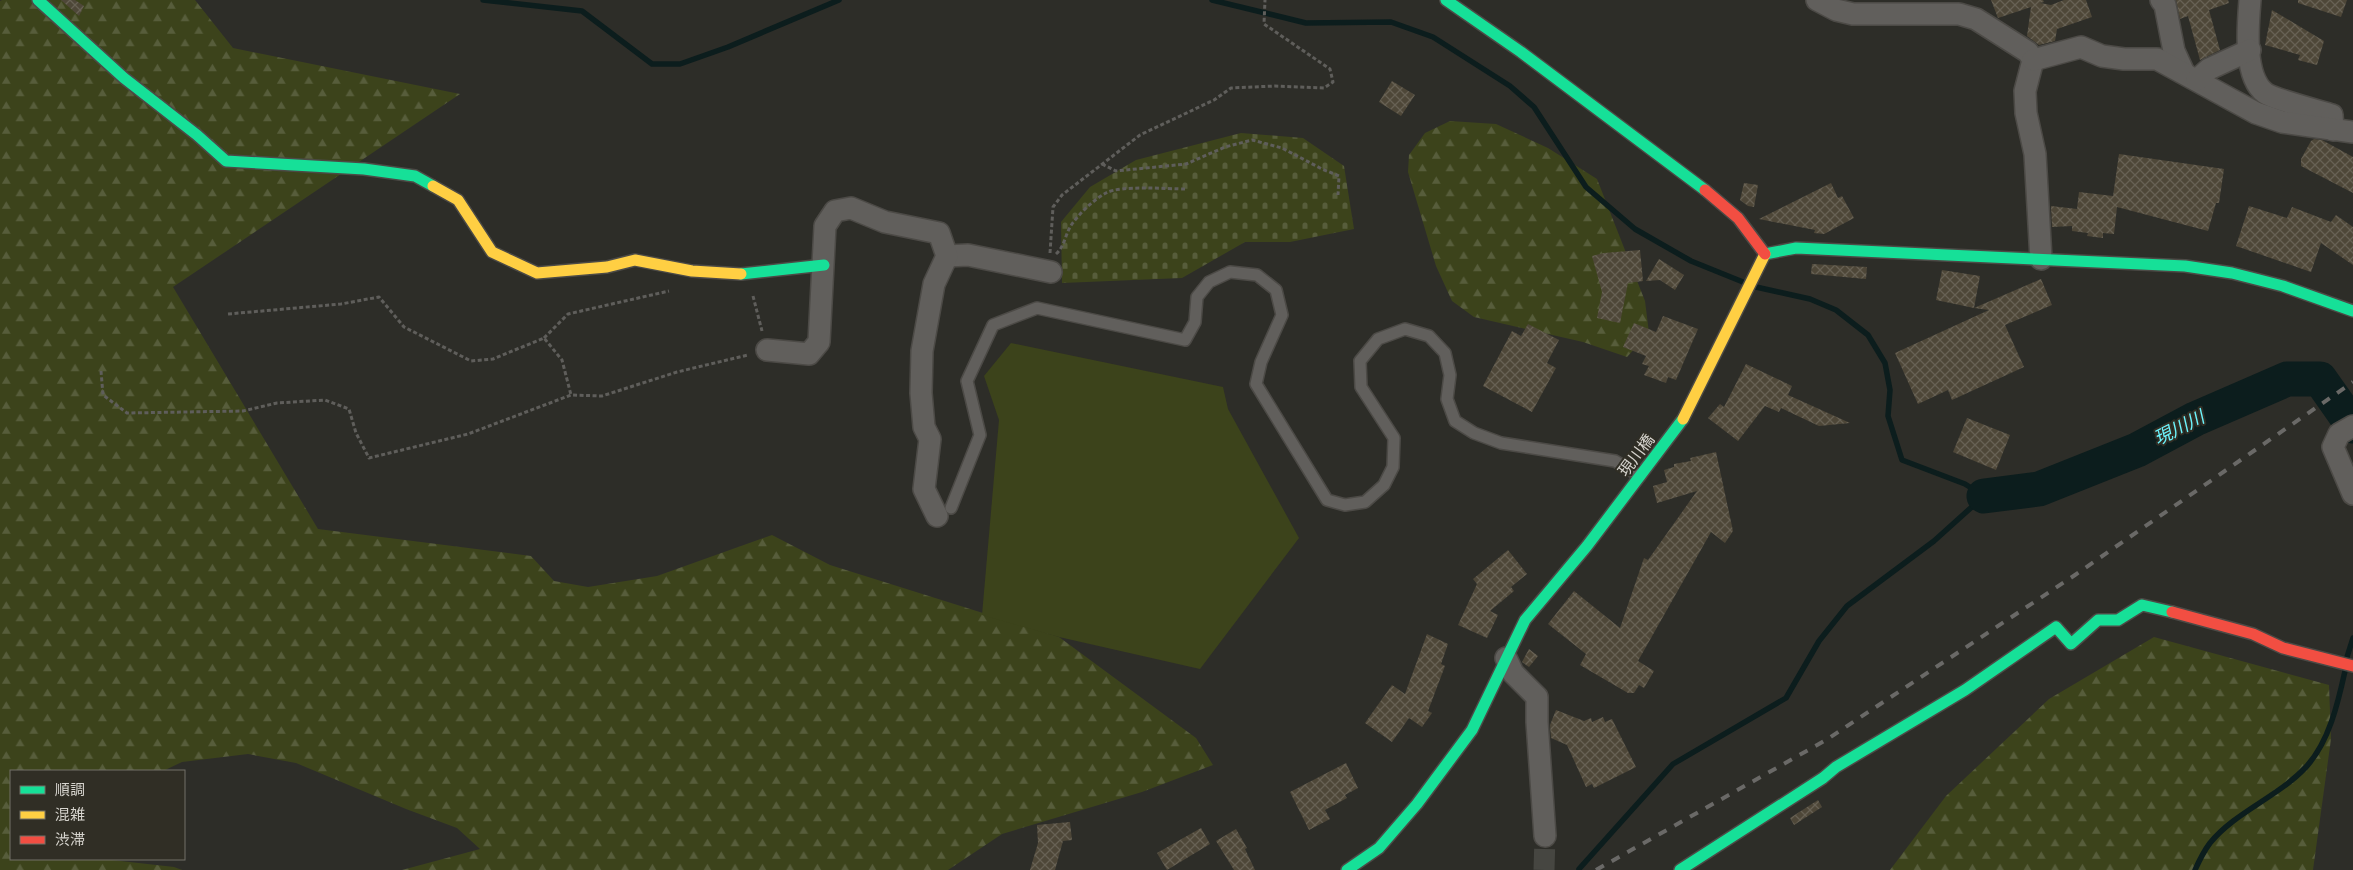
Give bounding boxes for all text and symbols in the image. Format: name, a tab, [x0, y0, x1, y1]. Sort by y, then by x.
water label: 現川川	[2150, 405, 2210, 450]
street label: 現川橋	[1614, 430, 1659, 481]
legend	[10, 770, 185, 860]
text: 順調	[55, 781, 85, 799]
text: 混雑	[55, 806, 85, 824]
text: 渋滞	[55, 831, 85, 849]

